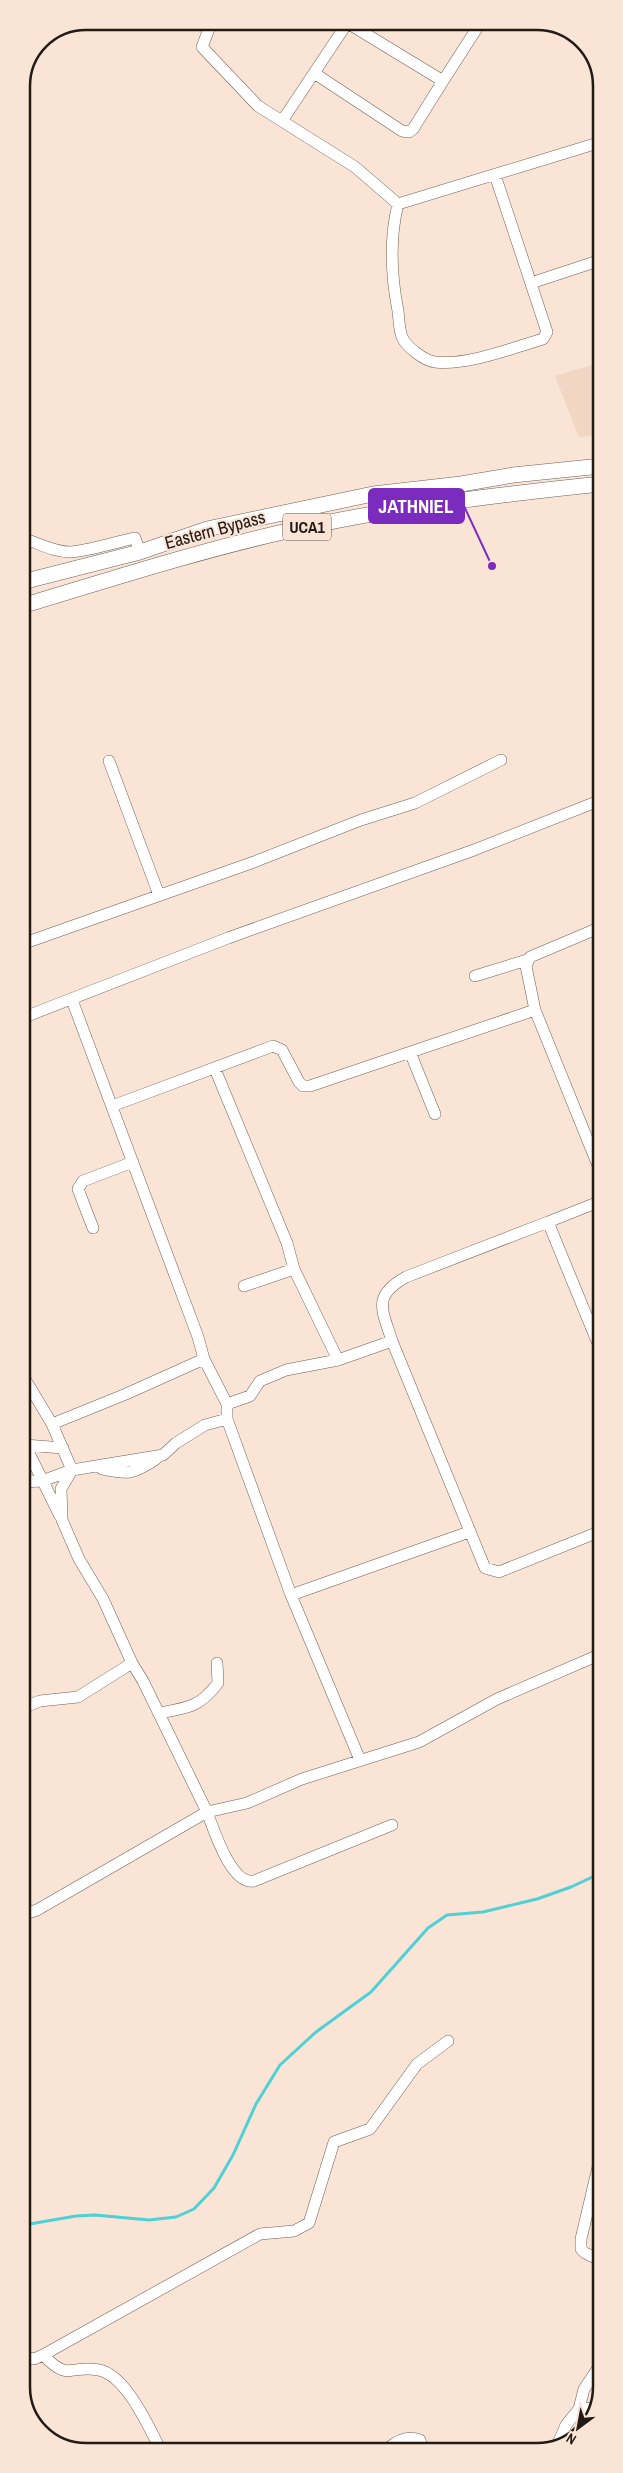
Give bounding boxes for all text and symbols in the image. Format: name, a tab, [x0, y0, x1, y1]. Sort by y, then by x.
callout: JATHNIEL	[369, 489, 464, 523]
text: JATHNIEL	[378, 493, 454, 519]
street label: Eastern Bypass	[162, 504, 268, 555]
road number: UCA1	[283, 514, 331, 540]
north arrow	[553, 2403, 603, 2453]
text: N	[563, 2429, 579, 2449]

